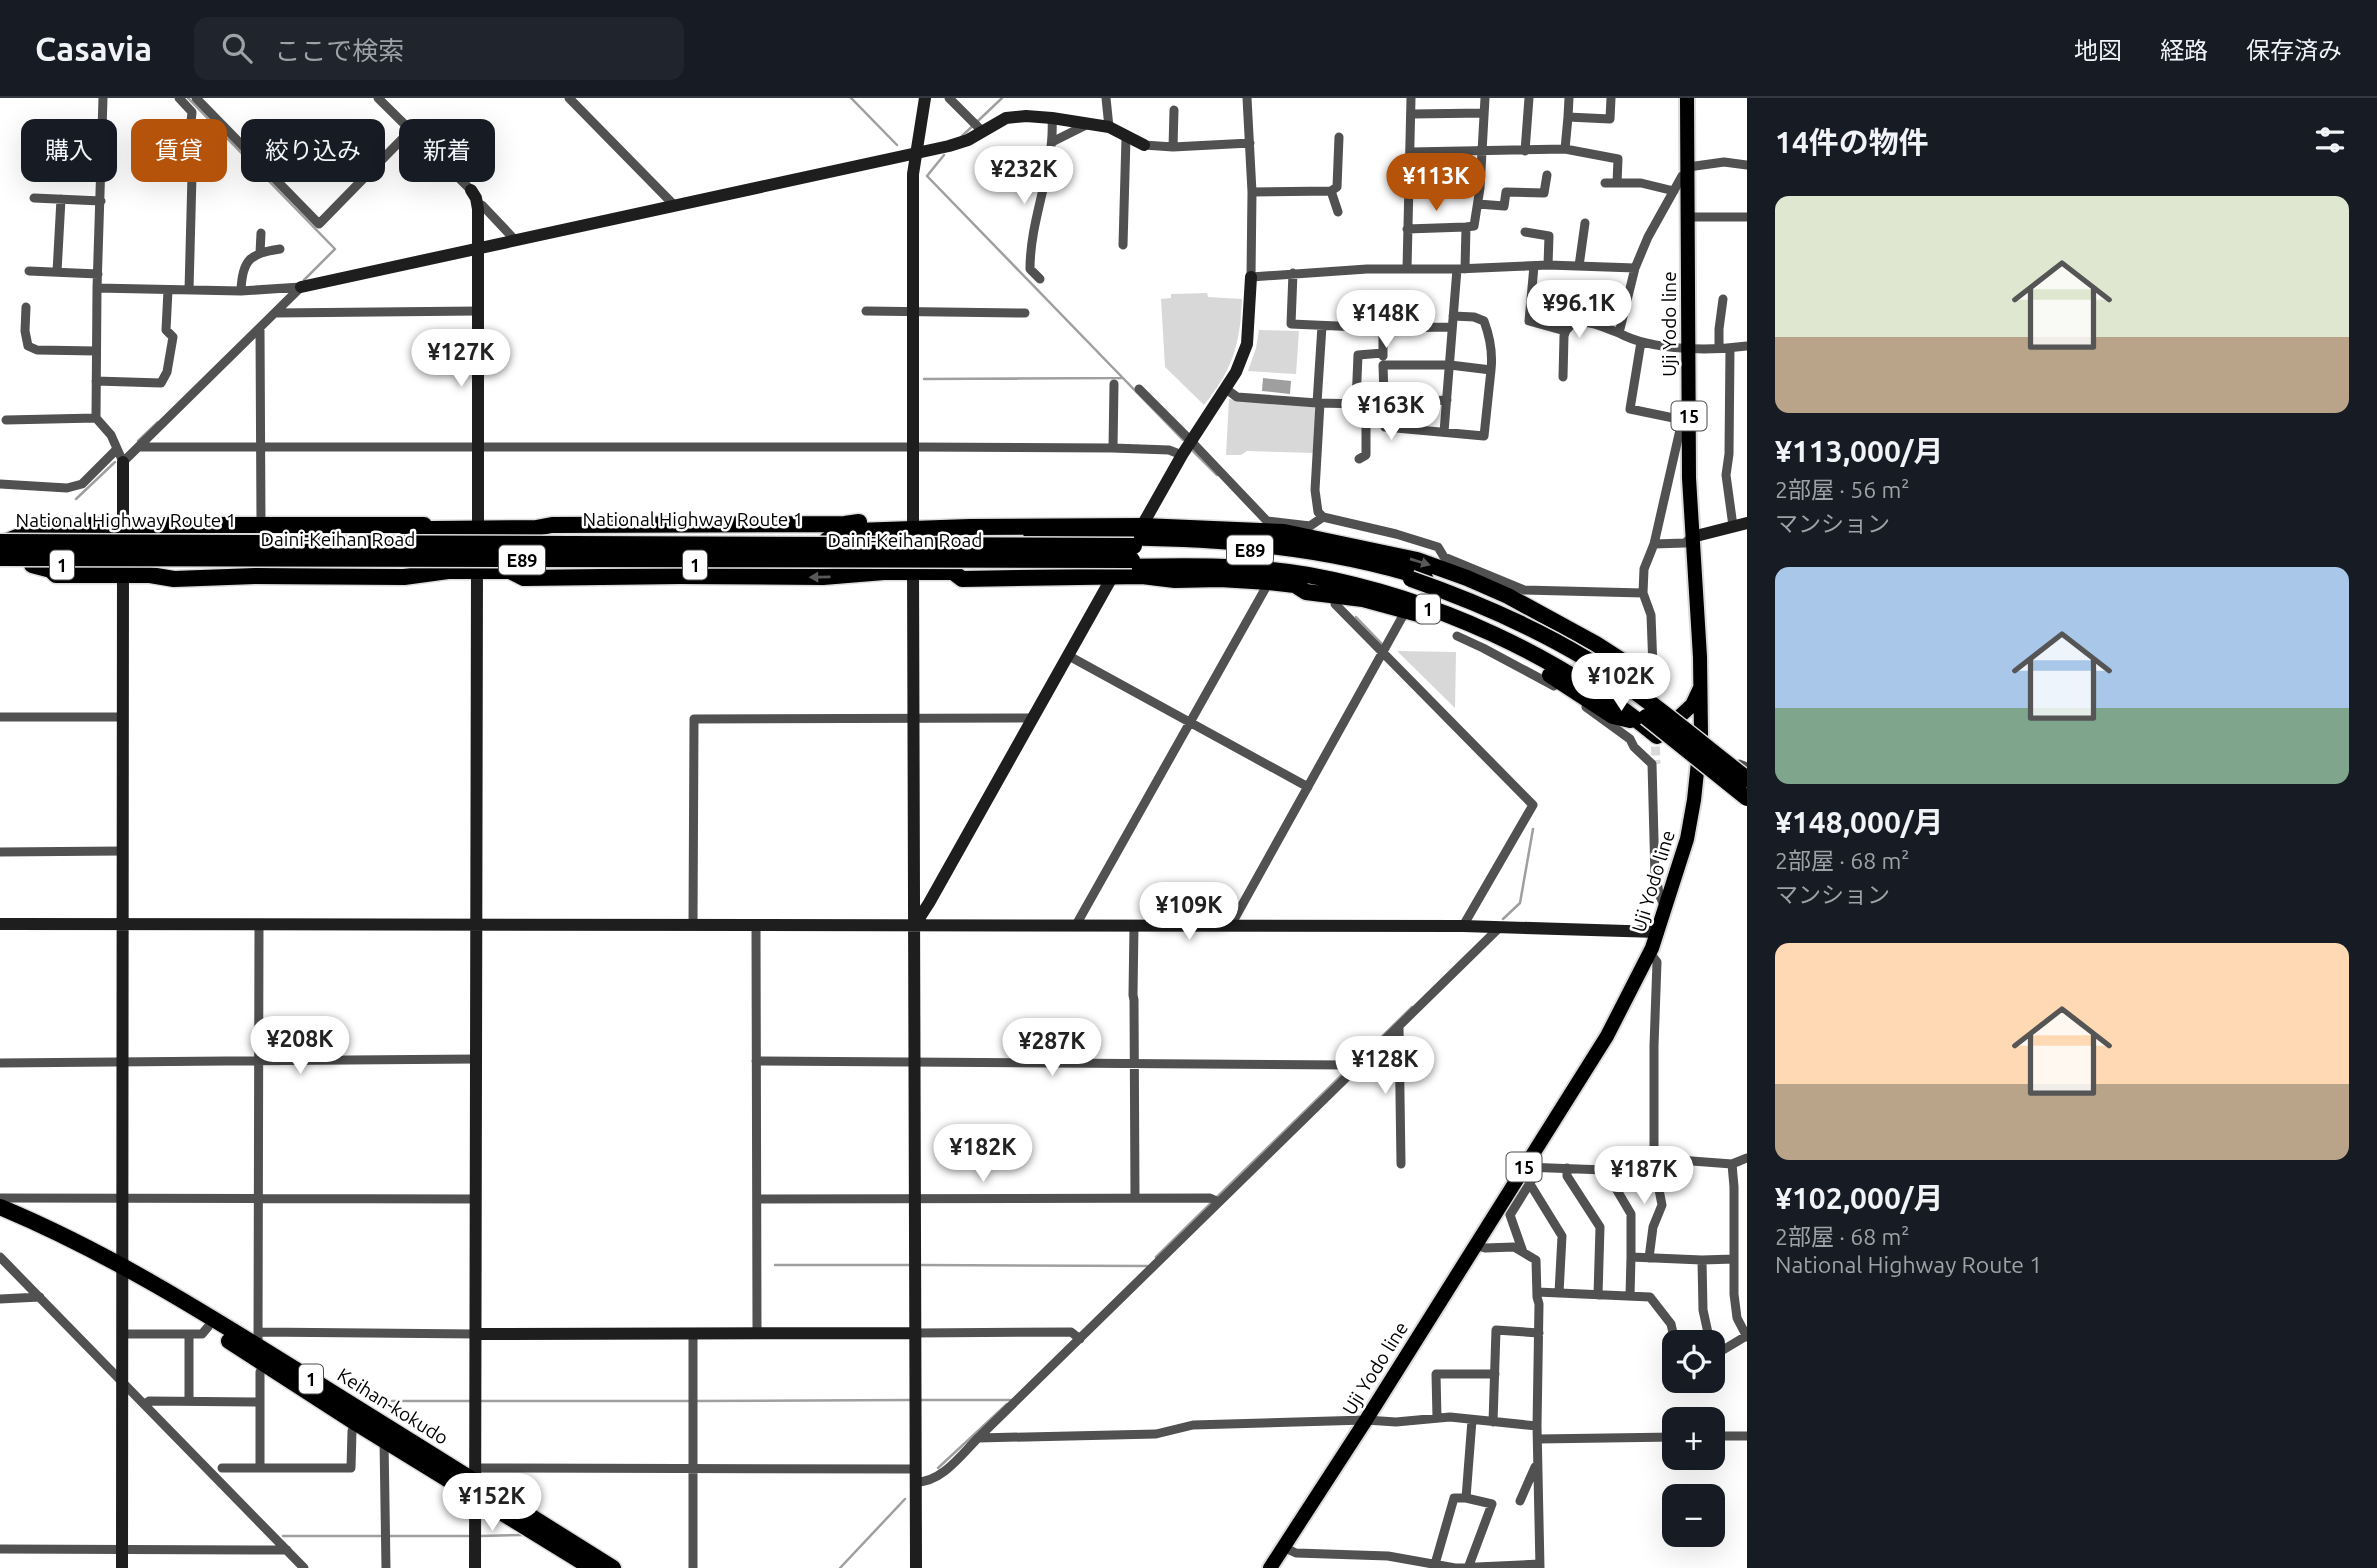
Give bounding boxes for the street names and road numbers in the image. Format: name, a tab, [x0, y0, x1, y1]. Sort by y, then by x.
street label: Uji Yodo line	[1658, 271, 1680, 377]
road number: 15	[1672, 402, 1706, 430]
street label: National Highway Route 1	[583, 508, 803, 530]
street label: National Highway Route 1	[16, 509, 236, 531]
street label: Daini-Keihan Road	[261, 528, 415, 550]
street label: Daini-Keihan Road	[828, 529, 982, 551]
road number: E89	[1227, 536, 1273, 564]
road number: E89	[499, 546, 545, 574]
road number: 1	[50, 550, 74, 579]
road number: 1	[683, 550, 707, 579]
road number: 1	[1416, 594, 1440, 624]
street label: Uji Yodo line	[1627, 827, 1679, 935]
road number: 15	[1506, 1152, 1542, 1182]
street label: Uji Yodo line	[1338, 1317, 1412, 1419]
street label: Keihan-kokudo	[334, 1363, 452, 1449]
road number: 1	[299, 1364, 323, 1394]

